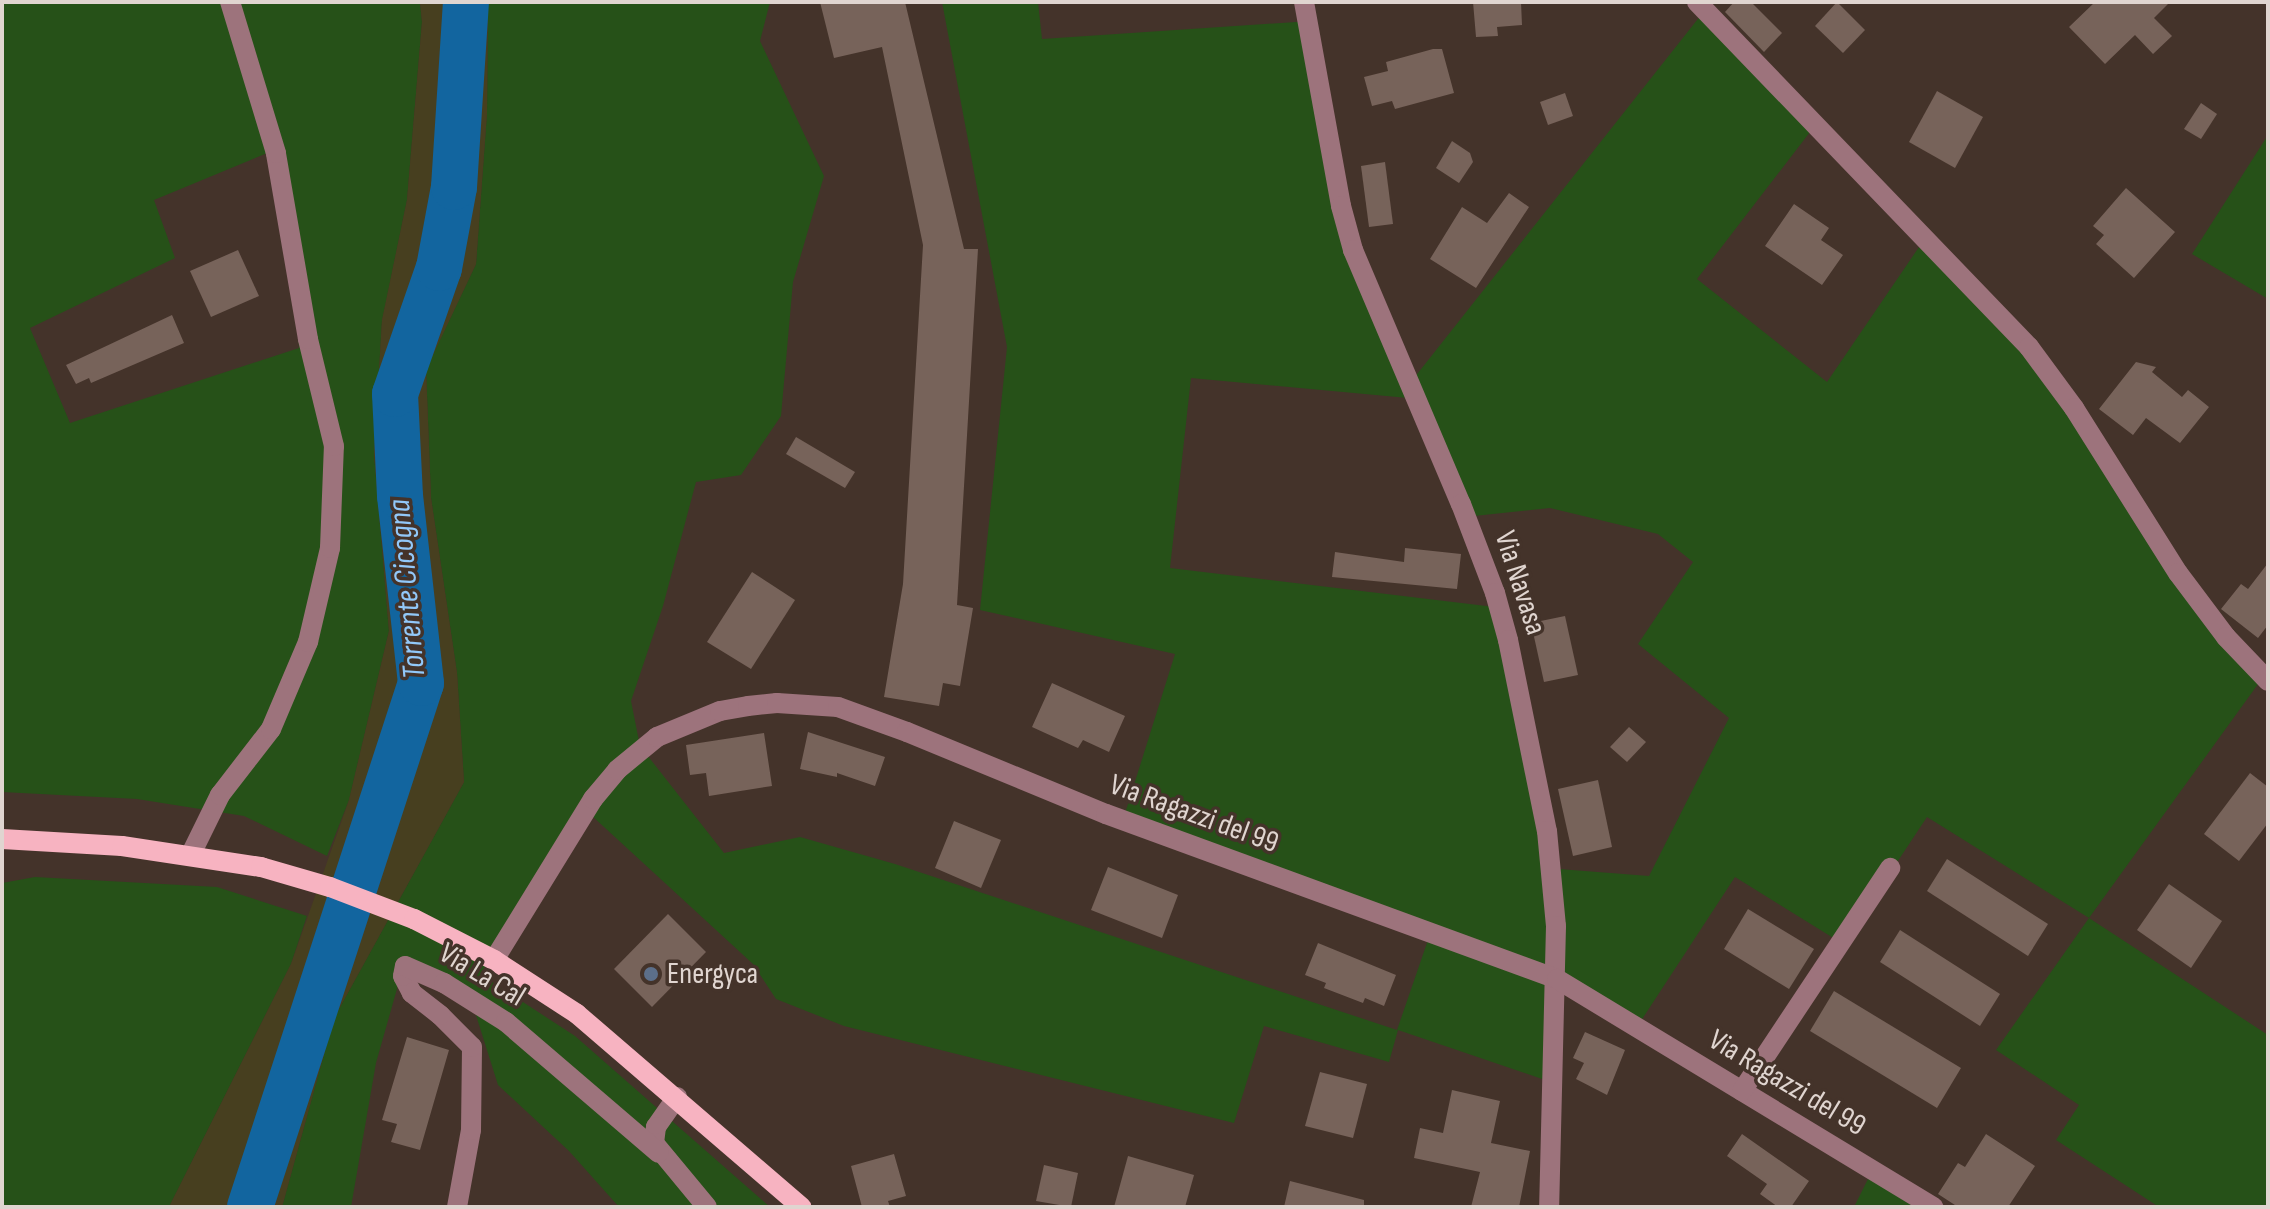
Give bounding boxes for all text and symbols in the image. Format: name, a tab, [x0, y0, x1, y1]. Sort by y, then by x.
water label: Torrente Cicogna	[381, 498, 435, 680]
street label: Via Navasa	[1486, 527, 1554, 639]
street label: Via Ragazzi del 99	[1105, 767, 1283, 861]
street label: Via La Cal	[432, 935, 532, 1015]
place label: Energyca	[667, 956, 758, 992]
marker: Energyca	[642, 965, 660, 983]
street label: Via Ragazzi del 99	[1702, 1022, 1872, 1144]

